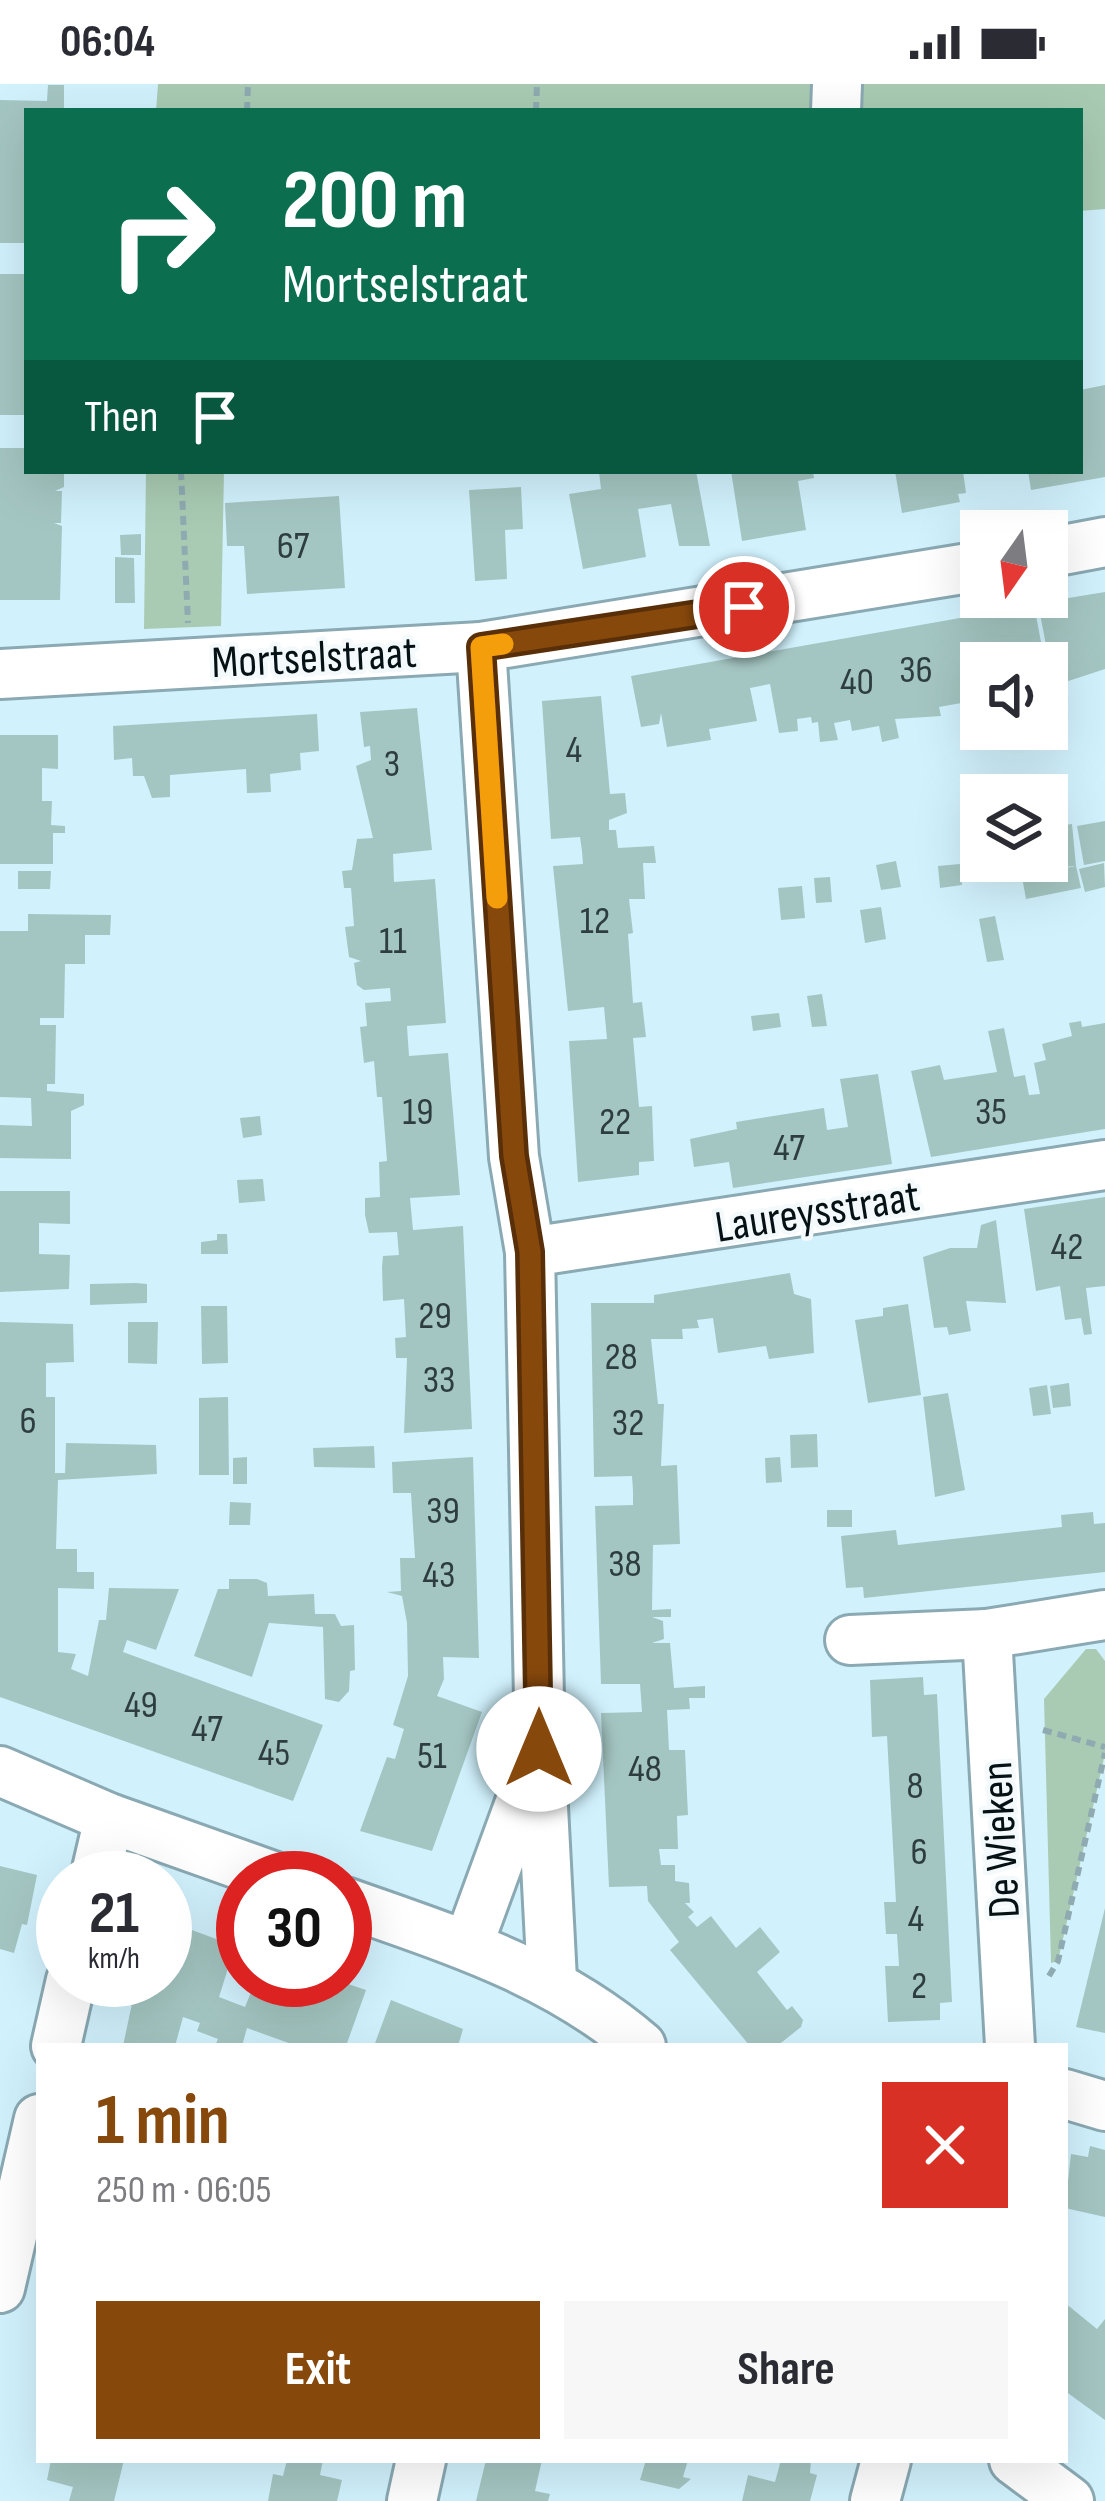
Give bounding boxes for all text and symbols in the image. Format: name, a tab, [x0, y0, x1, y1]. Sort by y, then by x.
text: 06:04	[60, 15, 155, 70]
text: 200 m	[282, 151, 468, 252]
icon: right	[84, 156, 240, 312]
text: Mortselstraat	[282, 253, 528, 318]
icon: arrive	[182, 384, 248, 450]
text: Then	[84, 390, 158, 445]
north arrow	[960, 510, 1068, 618]
map controls	[960, 510, 1068, 882]
house number: 67	[277, 523, 310, 570]
pin	[693, 556, 795, 658]
icon: arrive	[711, 574, 777, 640]
street label: Mortselstraat	[210, 626, 418, 691]
button: sound	[960, 642, 1068, 750]
house number: 36	[899, 647, 933, 694]
house number: 40	[840, 659, 874, 706]
house number: 4	[566, 727, 582, 774]
house number: 3	[384, 741, 400, 788]
button: layers	[960, 774, 1068, 882]
house number: 12	[580, 898, 610, 945]
house number: 11	[379, 918, 407, 965]
house number: 19	[403, 1089, 433, 1136]
house number: 35	[975, 1089, 1007, 1136]
house number: 22	[599, 1099, 631, 1146]
house number: 47	[773, 1125, 805, 1172]
street label: Laureysstraat	[711, 1169, 924, 1256]
house number: 42	[1051, 1224, 1083, 1271]
house number: 29	[418, 1293, 452, 1340]
house number: 28	[604, 1334, 638, 1381]
house number: 33	[423, 1357, 455, 1404]
house number: 6	[19, 1398, 37, 1445]
house number: 32	[612, 1400, 644, 1447]
house number: 39	[426, 1488, 460, 1535]
house number: 38	[608, 1541, 642, 1588]
house number: 43	[423, 1552, 455, 1599]
house number: 49	[124, 1682, 158, 1729]
position arrow	[476, 1686, 602, 1812]
house number: 47	[191, 1706, 223, 1753]
house number: 45	[258, 1730, 290, 1777]
house number: 51	[417, 1733, 447, 1780]
house number: 48	[628, 1746, 662, 1793]
street label: De Wieken	[970, 1760, 1033, 1920]
house number: 8	[906, 1763, 924, 1810]
house number: 6	[910, 1829, 928, 1876]
speed limit sign: 30	[216, 1851, 372, 2007]
text: 21	[89, 1878, 139, 1950]
house number: 4	[908, 1896, 924, 1943]
text: km/h	[88, 1941, 140, 1977]
house number: 2	[911, 1963, 927, 2010]
text: 1 min	[96, 2078, 230, 2165]
button: close	[882, 2082, 1008, 2208]
text: 250 m · 06:05	[96, 2167, 271, 2214]
button: Exit	[96, 2301, 540, 2439]
button: Share	[564, 2301, 1008, 2439]

